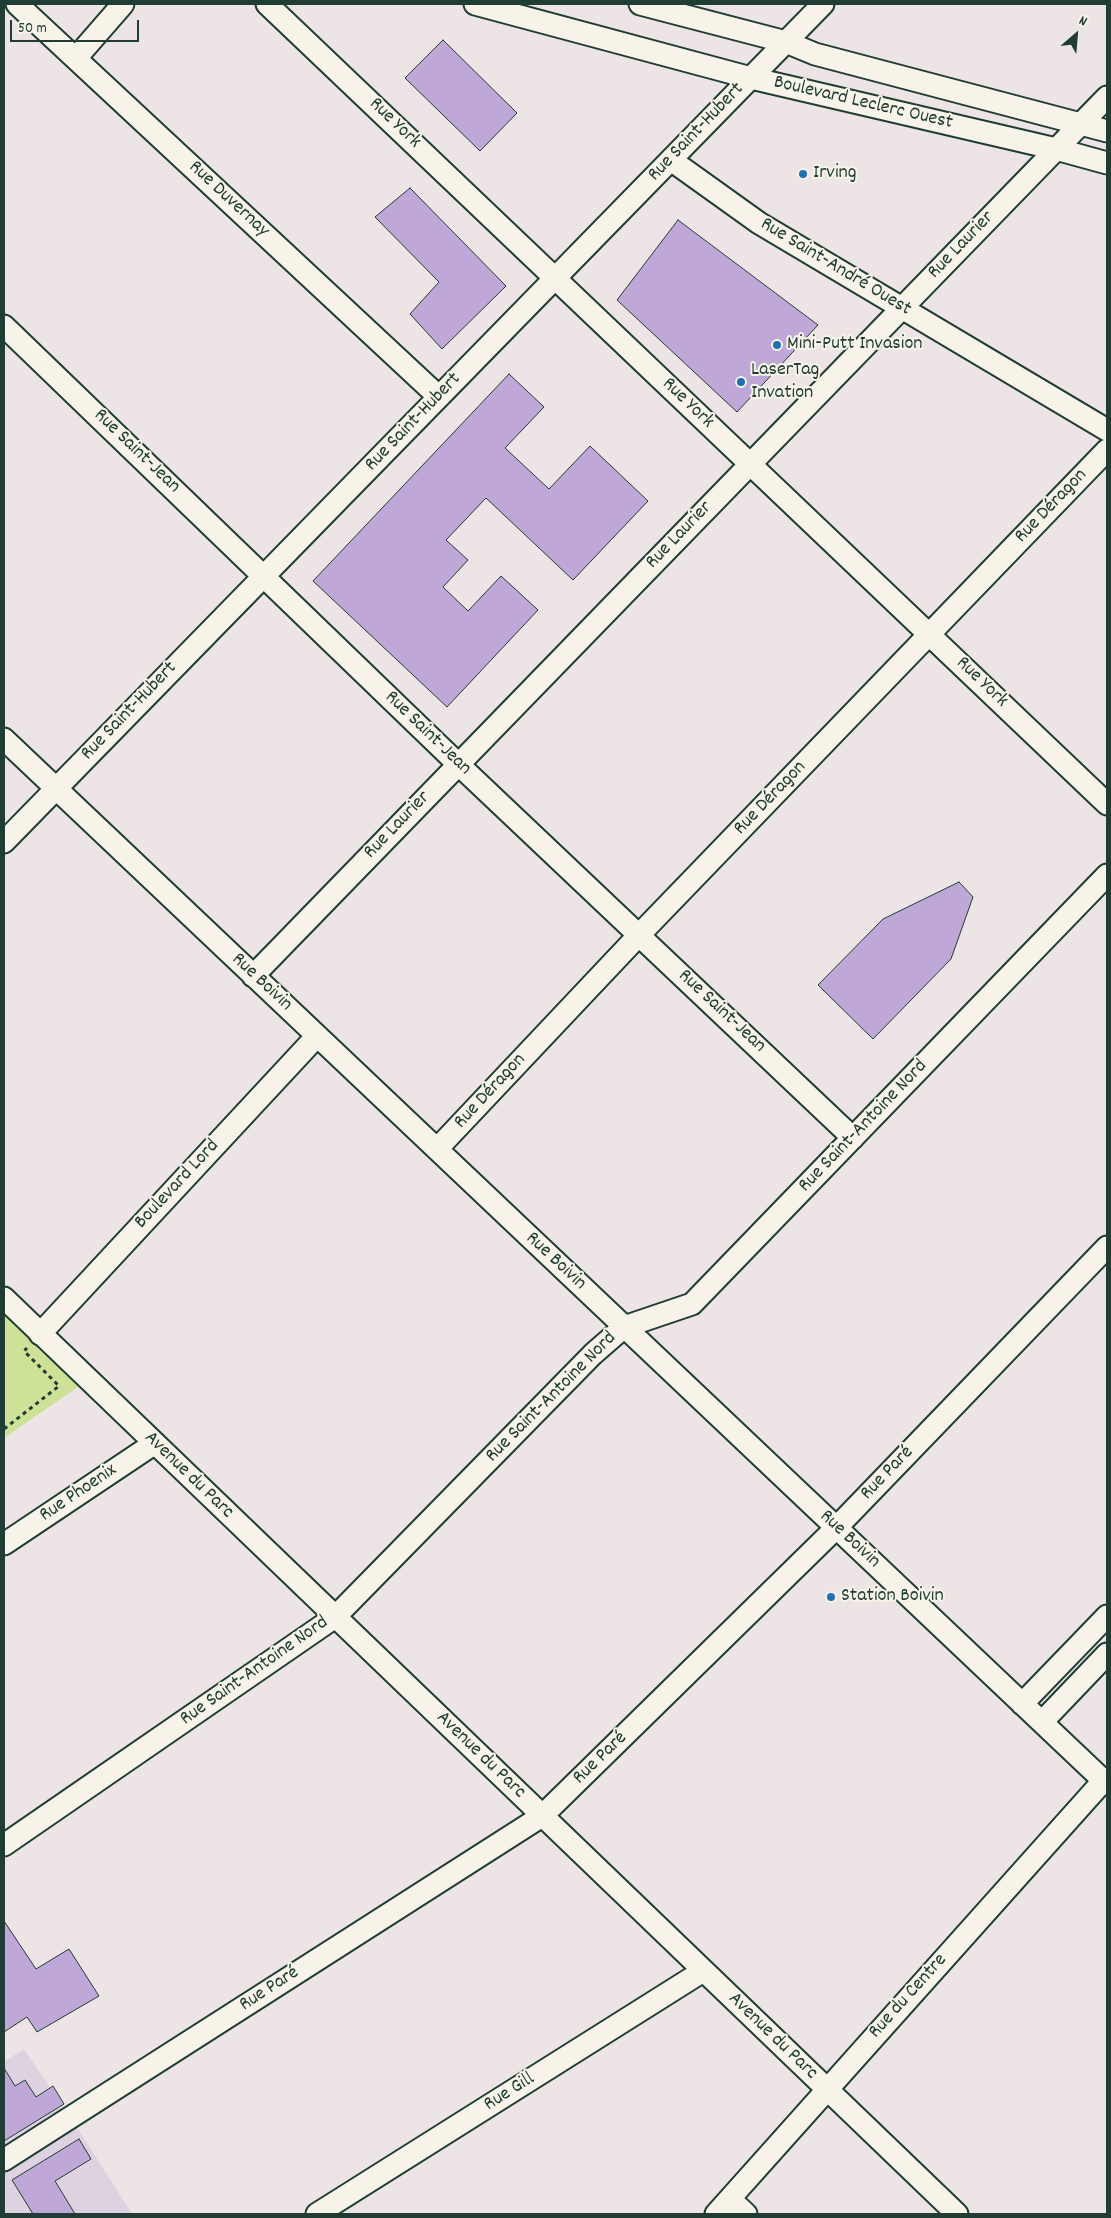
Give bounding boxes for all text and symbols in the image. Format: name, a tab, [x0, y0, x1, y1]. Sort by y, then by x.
scale bar	[12, 10, 141, 42]
north arrow	[1051, 10, 1101, 60]
text: N	[1075, 11, 1090, 32]
text: 50 m	[18, 18, 47, 40]
street label: Boulevard Leclerc Ouest	[771, 72, 955, 136]
street label: Rue Saint-Hubert	[644, 79, 750, 187]
street label: Rue York	[363, 93, 425, 155]
street label: Rue Duvernay	[183, 156, 273, 244]
place label: Irving	[813, 162, 857, 186]
marker: Irving	[797, 168, 809, 180]
street label: Rue Laurier	[924, 207, 1000, 285]
street label: Rue Saint-André Ouest	[755, 213, 915, 323]
place label: Mini-Putt Invasion	[787, 333, 923, 357]
marker: Mini-Putt Invasion	[771, 339, 783, 351]
place label: LaserTag Invation	[751, 359, 819, 406]
street label: Rue Saint-Hubert	[361, 369, 467, 477]
street label: Rue York	[656, 373, 718, 435]
marker: LaserTag Invation	[735, 376, 747, 388]
street label: Rue Saint-Jean	[87, 405, 185, 499]
street label: Rue Déragon	[1011, 465, 1093, 549]
street label: Rue Laurier	[642, 497, 718, 575]
street label: Rue York	[950, 652, 1012, 714]
street label: Rue Saint-Hubert	[77, 658, 183, 766]
street label: Rue Saint-Jean	[378, 687, 476, 781]
street label: Rue Déragon	[730, 757, 812, 841]
street label: Rue Laurier	[360, 787, 436, 865]
street label: Rue Boivin	[225, 949, 297, 1017]
street label: Rue Saint-Jean	[672, 965, 770, 1059]
street label: Rue Déragon	[450, 1049, 532, 1135]
street label: Rue Saint-Antoine Nord	[794, 1056, 934, 1198]
street label: Boulevard Lord	[131, 1135, 225, 1235]
street label: Rue Boivin	[519, 1228, 591, 1296]
street label: Rue Saint-Antoine Nord	[482, 1328, 622, 1468]
street label: Avenue du Parc	[138, 1427, 238, 1525]
street label: Rue Paré	[856, 1442, 920, 1506]
street label: Rue Phoenix	[36, 1459, 122, 1529]
street label: Rue Boivin	[813, 1506, 885, 1574]
place label: Station Boivin	[841, 1585, 944, 1609]
marker: Station Boivin	[825, 1591, 837, 1603]
street label: Rue Saint-Antoine Nord	[176, 1612, 334, 1732]
street label: Avenue du Parc	[430, 1707, 530, 1805]
street label: Rue Paré	[569, 1727, 633, 1791]
street label: Rue du Centre	[865, 1950, 953, 2044]
street label: Rue Paré	[236, 1962, 304, 2018]
street label: Avenue du Parc	[722, 1988, 822, 2086]
street label: Rue Gill	[480, 2068, 540, 2118]

